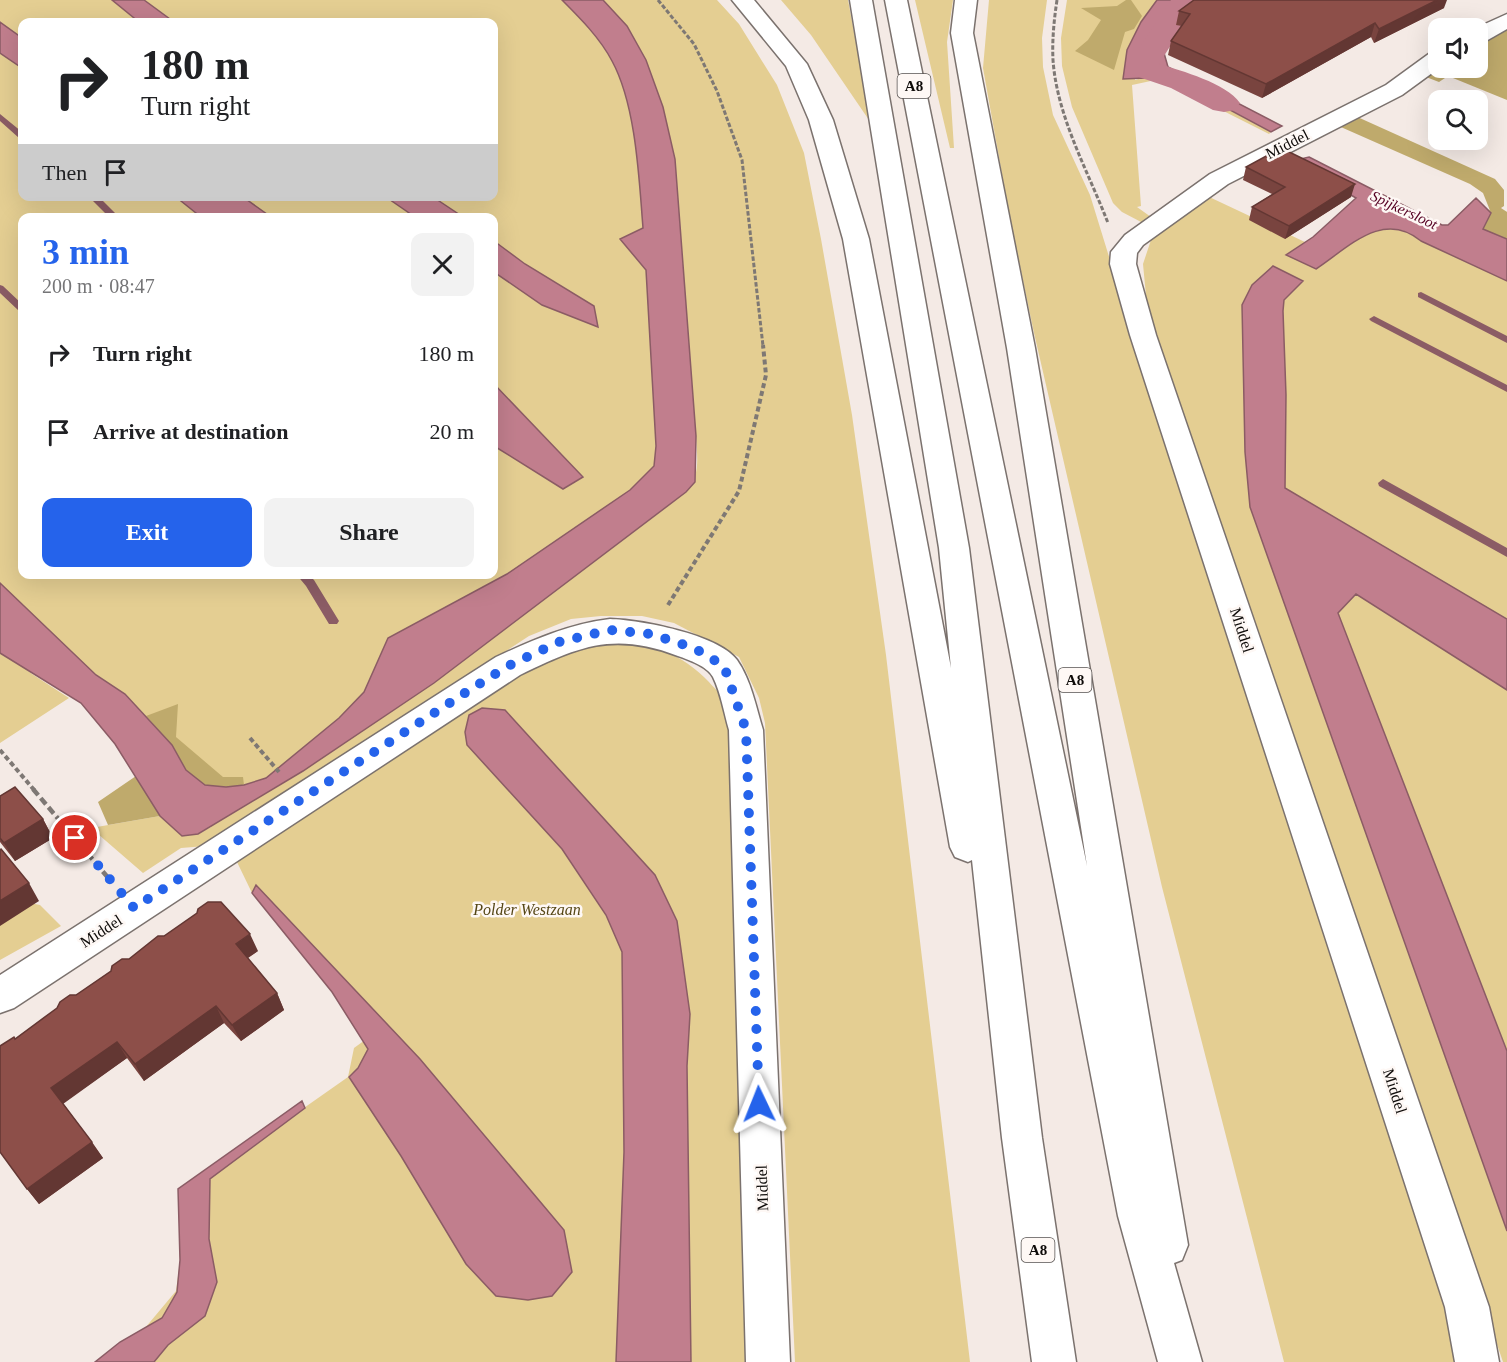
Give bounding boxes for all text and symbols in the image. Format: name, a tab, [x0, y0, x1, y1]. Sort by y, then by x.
map controls	[1428, 18, 1488, 150]
button: sound	[1428, 18, 1488, 78]
icon: right	[42, 42, 120, 120]
text: 180 m	[141, 42, 250, 88]
road number: A8	[898, 74, 930, 98]
button: search	[1428, 90, 1488, 150]
text: Turn right	[141, 91, 250, 121]
street label: Middel	[1263, 126, 1312, 162]
icon: arrive	[99, 156, 132, 189]
text: Then	[42, 160, 87, 185]
water label: Spijkersloot	[1368, 188, 1441, 233]
text: 3 min	[42, 232, 129, 272]
button: close	[411, 233, 474, 296]
text: 200 m · 08:47	[42, 275, 155, 297]
icon: right	[42, 338, 75, 371]
text: Turn right	[93, 341, 192, 366]
text: 180 m	[418, 341, 474, 366]
icon: arrive	[42, 416, 75, 449]
text: Arrive at destination	[93, 419, 289, 444]
text: 20 m	[429, 419, 474, 444]
button: Exit	[42, 498, 252, 567]
button: Share	[264, 498, 474, 567]
street label: Middel	[1227, 605, 1257, 655]
road number: A8	[1058, 668, 1092, 692]
pin	[49, 812, 100, 863]
icon: arrive	[58, 821, 91, 854]
park label: Polder Westzaan	[472, 901, 581, 918]
street label: Middel	[77, 911, 125, 951]
street label: Middel	[1380, 1066, 1410, 1116]
position arrow	[727, 1072, 791, 1136]
street label: Middel	[753, 1164, 771, 1211]
road number: A8	[1022, 1238, 1054, 1262]

